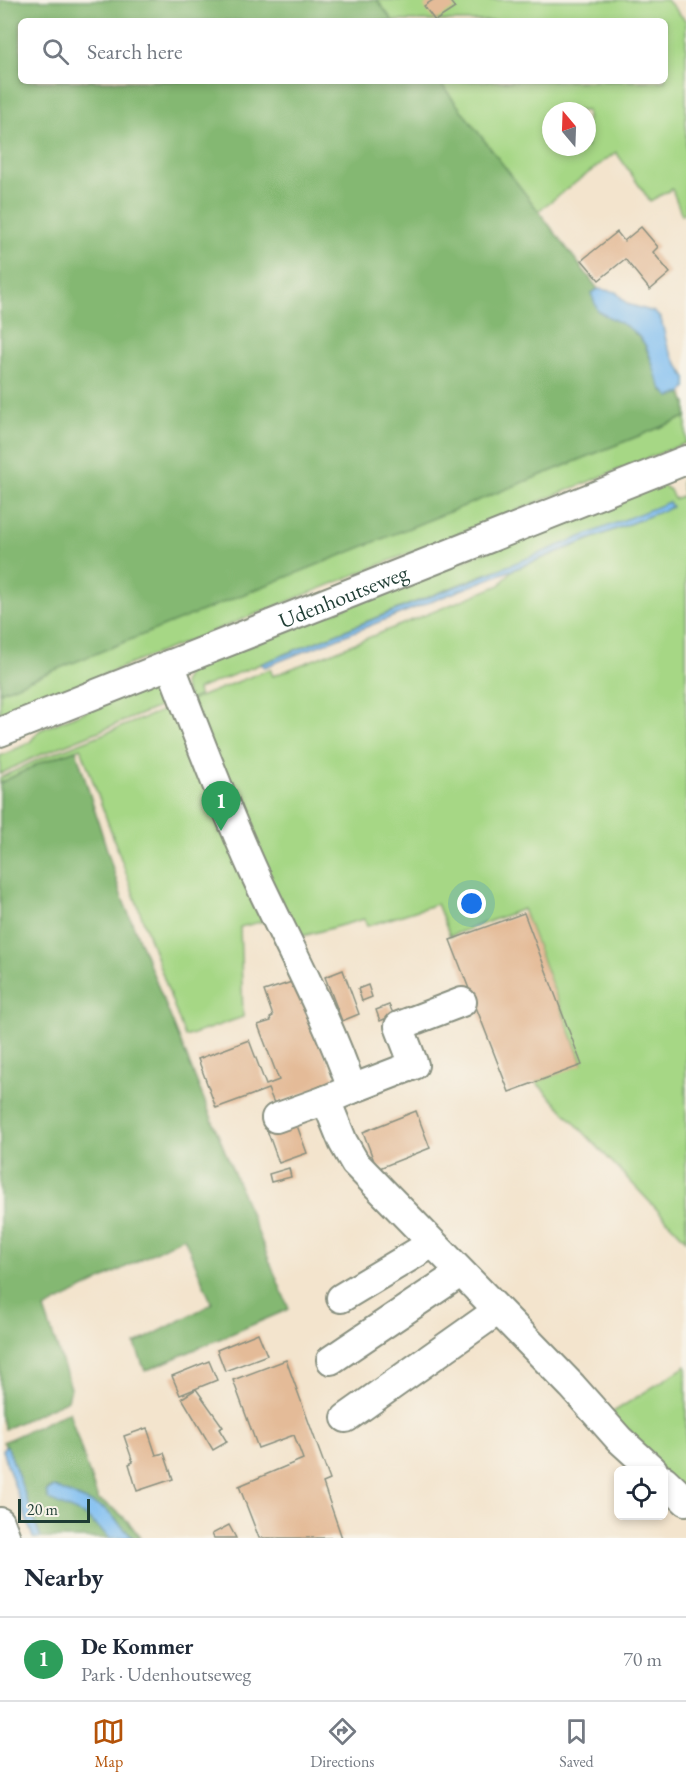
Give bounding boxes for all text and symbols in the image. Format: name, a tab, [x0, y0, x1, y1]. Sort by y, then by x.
search box	[18, 18, 668, 84]
icon: search	[39, 35, 72, 68]
text: Search here	[87, 37, 182, 66]
north arrow	[542, 102, 596, 156]
street label: Udenhoutseweg	[274, 558, 413, 635]
pin: 1	[202, 782, 240, 831]
your location	[457, 889, 486, 918]
map controls	[614, 1466, 668, 1520]
button: locate	[614, 1466, 668, 1520]
scale bar	[18, 1496, 90, 1524]
text: 20 m	[27, 1499, 58, 1520]
text: Nearby	[24, 1560, 104, 1594]
text: De Kommer	[81, 1632, 193, 1661]
text: 1	[38, 1646, 49, 1672]
text: 70 m	[623, 1646, 662, 1672]
text: Park · Udenhoutseweg	[81, 1661, 251, 1687]
tab: Map	[92, 1715, 125, 1772]
tab: Directions	[310, 1715, 375, 1772]
tab: Saved	[559, 1715, 594, 1772]

